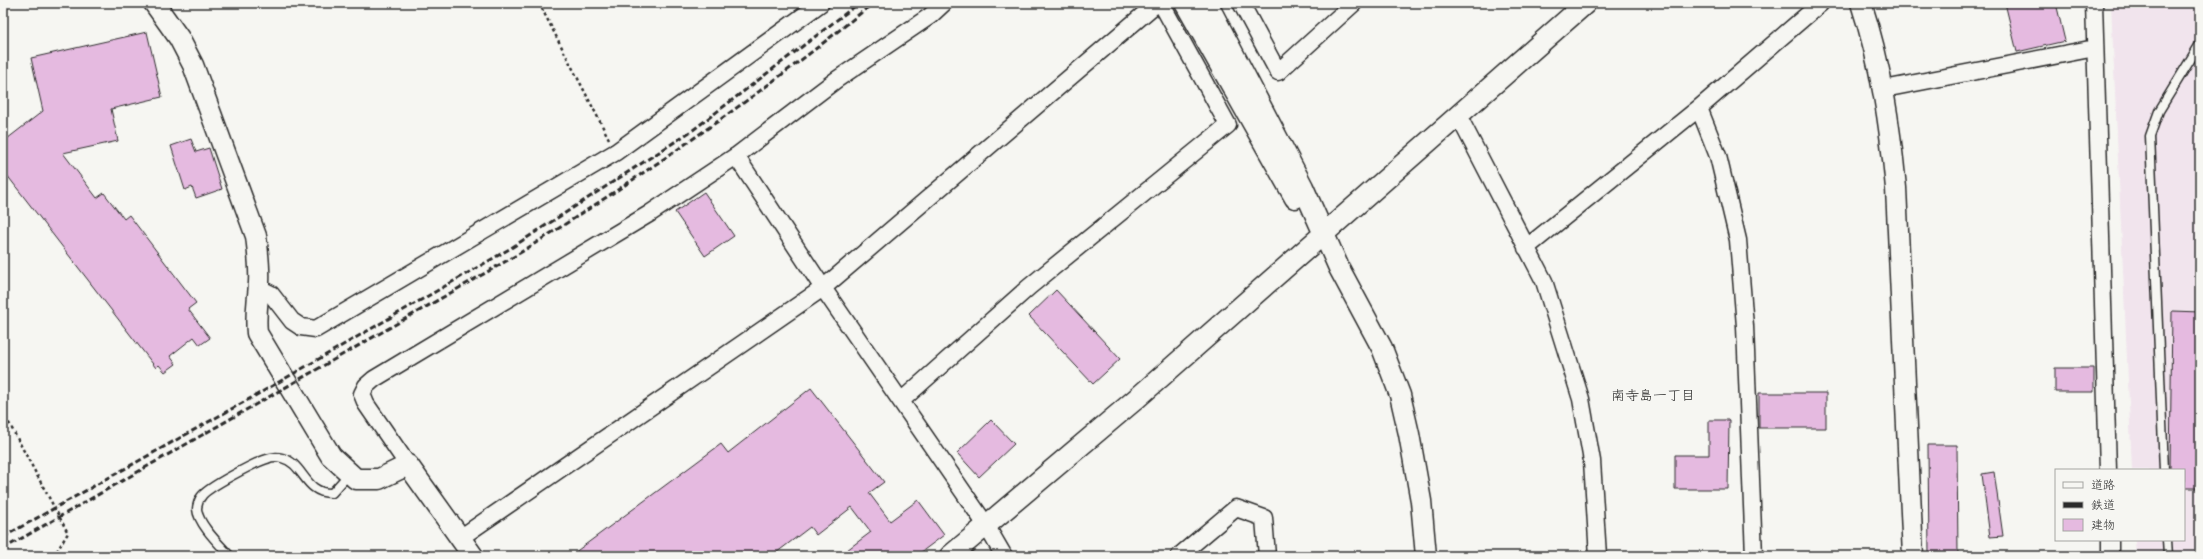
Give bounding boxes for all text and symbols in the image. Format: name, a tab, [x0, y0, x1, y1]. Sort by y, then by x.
district label: 南寺島一丁目	[1611, 389, 1695, 406]
legend	[2055, 469, 2185, 541]
text: 道路	[2091, 479, 2115, 494]
text: 鉄道	[2091, 499, 2115, 514]
text: 建物	[2091, 519, 2115, 534]

